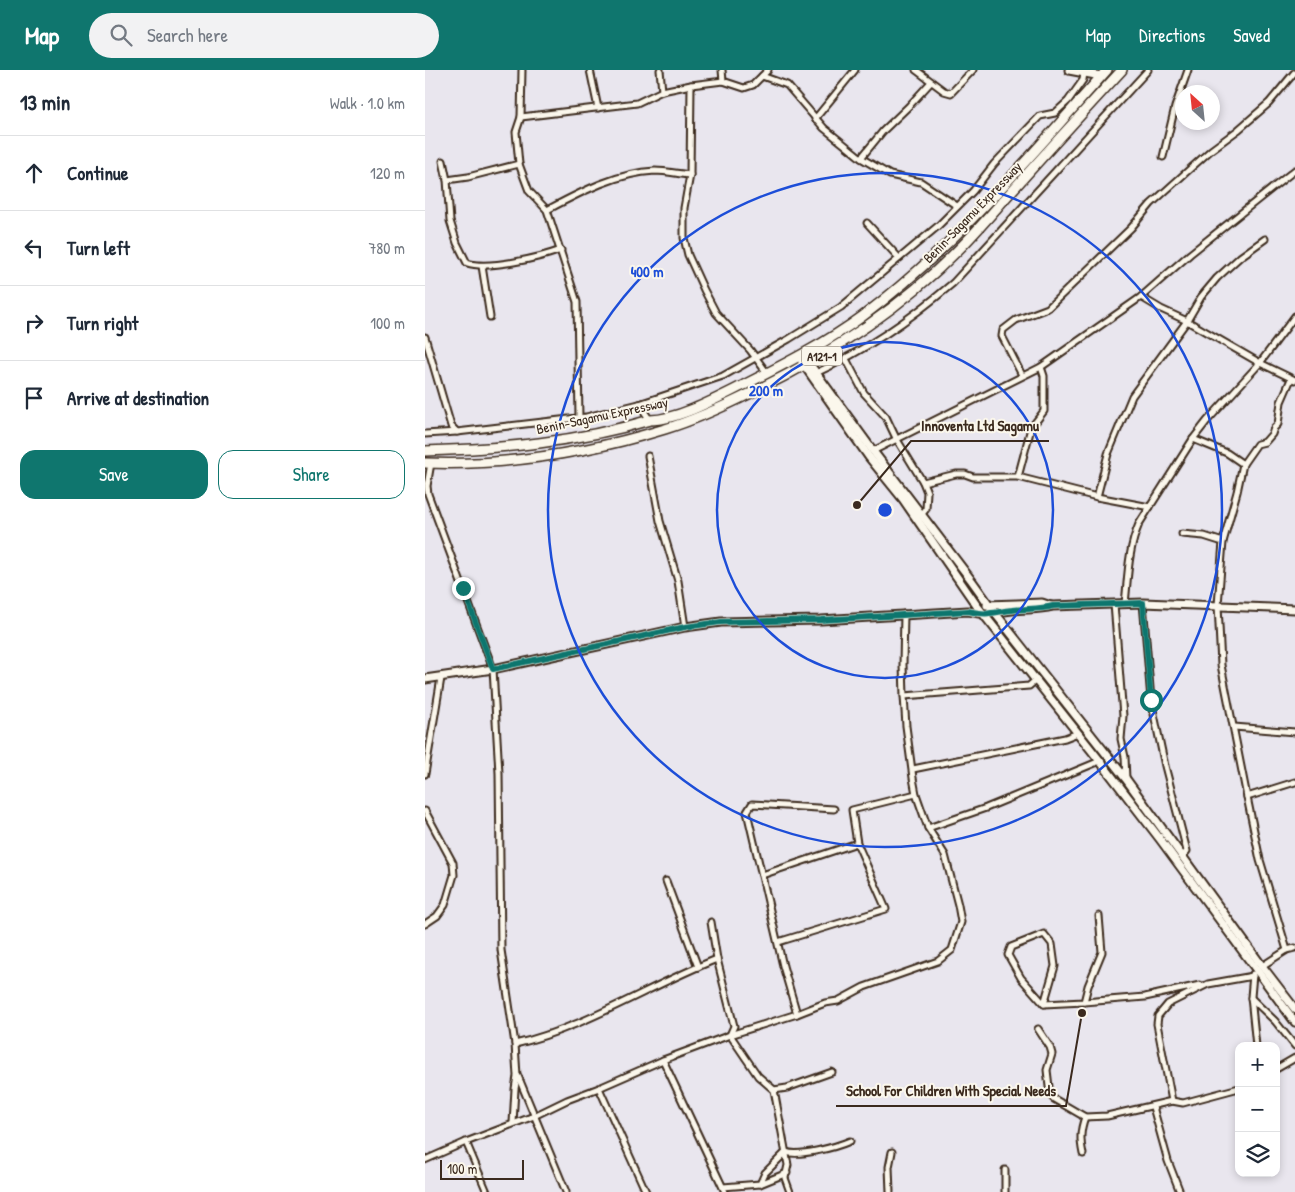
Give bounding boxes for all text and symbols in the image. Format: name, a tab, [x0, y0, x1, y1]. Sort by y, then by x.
search box	[89, 13, 439, 58]
text: Map	[25, 19, 59, 51]
icon: search	[107, 21, 135, 49]
text: Search here	[147, 22, 228, 48]
text: Map	[1086, 23, 1111, 48]
text: Directions	[1139, 23, 1205, 48]
text: Saved	[1233, 23, 1270, 48]
north arrow	[1175, 85, 1220, 130]
text: 13 min	[20, 88, 70, 117]
text: Walk · 1.0 km	[330, 92, 405, 114]
street label: Benin-Sagamu Expressway	[919, 157, 1026, 268]
icon: ahead	[20, 159, 48, 187]
text: Continue	[67, 160, 128, 186]
text: 120 m	[370, 162, 405, 184]
icon: left	[20, 234, 48, 262]
text: Turn left	[67, 235, 130, 261]
text: 780 m	[368, 237, 405, 259]
text: 400 m	[631, 261, 663, 282]
icon: right	[20, 309, 48, 337]
text: Turn right	[67, 310, 138, 336]
text: 100 m	[370, 312, 405, 334]
road number: A121-1	[802, 346, 842, 366]
text: 200 m	[749, 380, 783, 401]
icon: arrive	[20, 384, 48, 412]
text: Arrive at destination	[67, 385, 209, 411]
street label: Benin-Sagamu Expressway	[534, 392, 670, 439]
callout: Innoventa Ltd Sagamu	[911, 411, 1049, 441]
text: Innoventa Ltd Sagamu	[921, 415, 1040, 437]
button: Save	[20, 450, 208, 499]
button: Share	[218, 450, 405, 499]
centre of rings	[876, 501, 894, 519]
route end	[452, 577, 475, 600]
route start	[1140, 689, 1163, 712]
map controls	[1235, 1042, 1280, 1177]
button: +	[1235, 1042, 1280, 1087]
callout: School For Children With Special Needs	[836, 1076, 1066, 1106]
text: School For Children With Special Needs	[846, 1080, 1056, 1102]
button: −	[1235, 1087, 1280, 1132]
button: layers	[1235, 1132, 1280, 1177]
scale bar	[440, 1157, 524, 1180]
text: 100 m	[447, 1159, 477, 1178]

